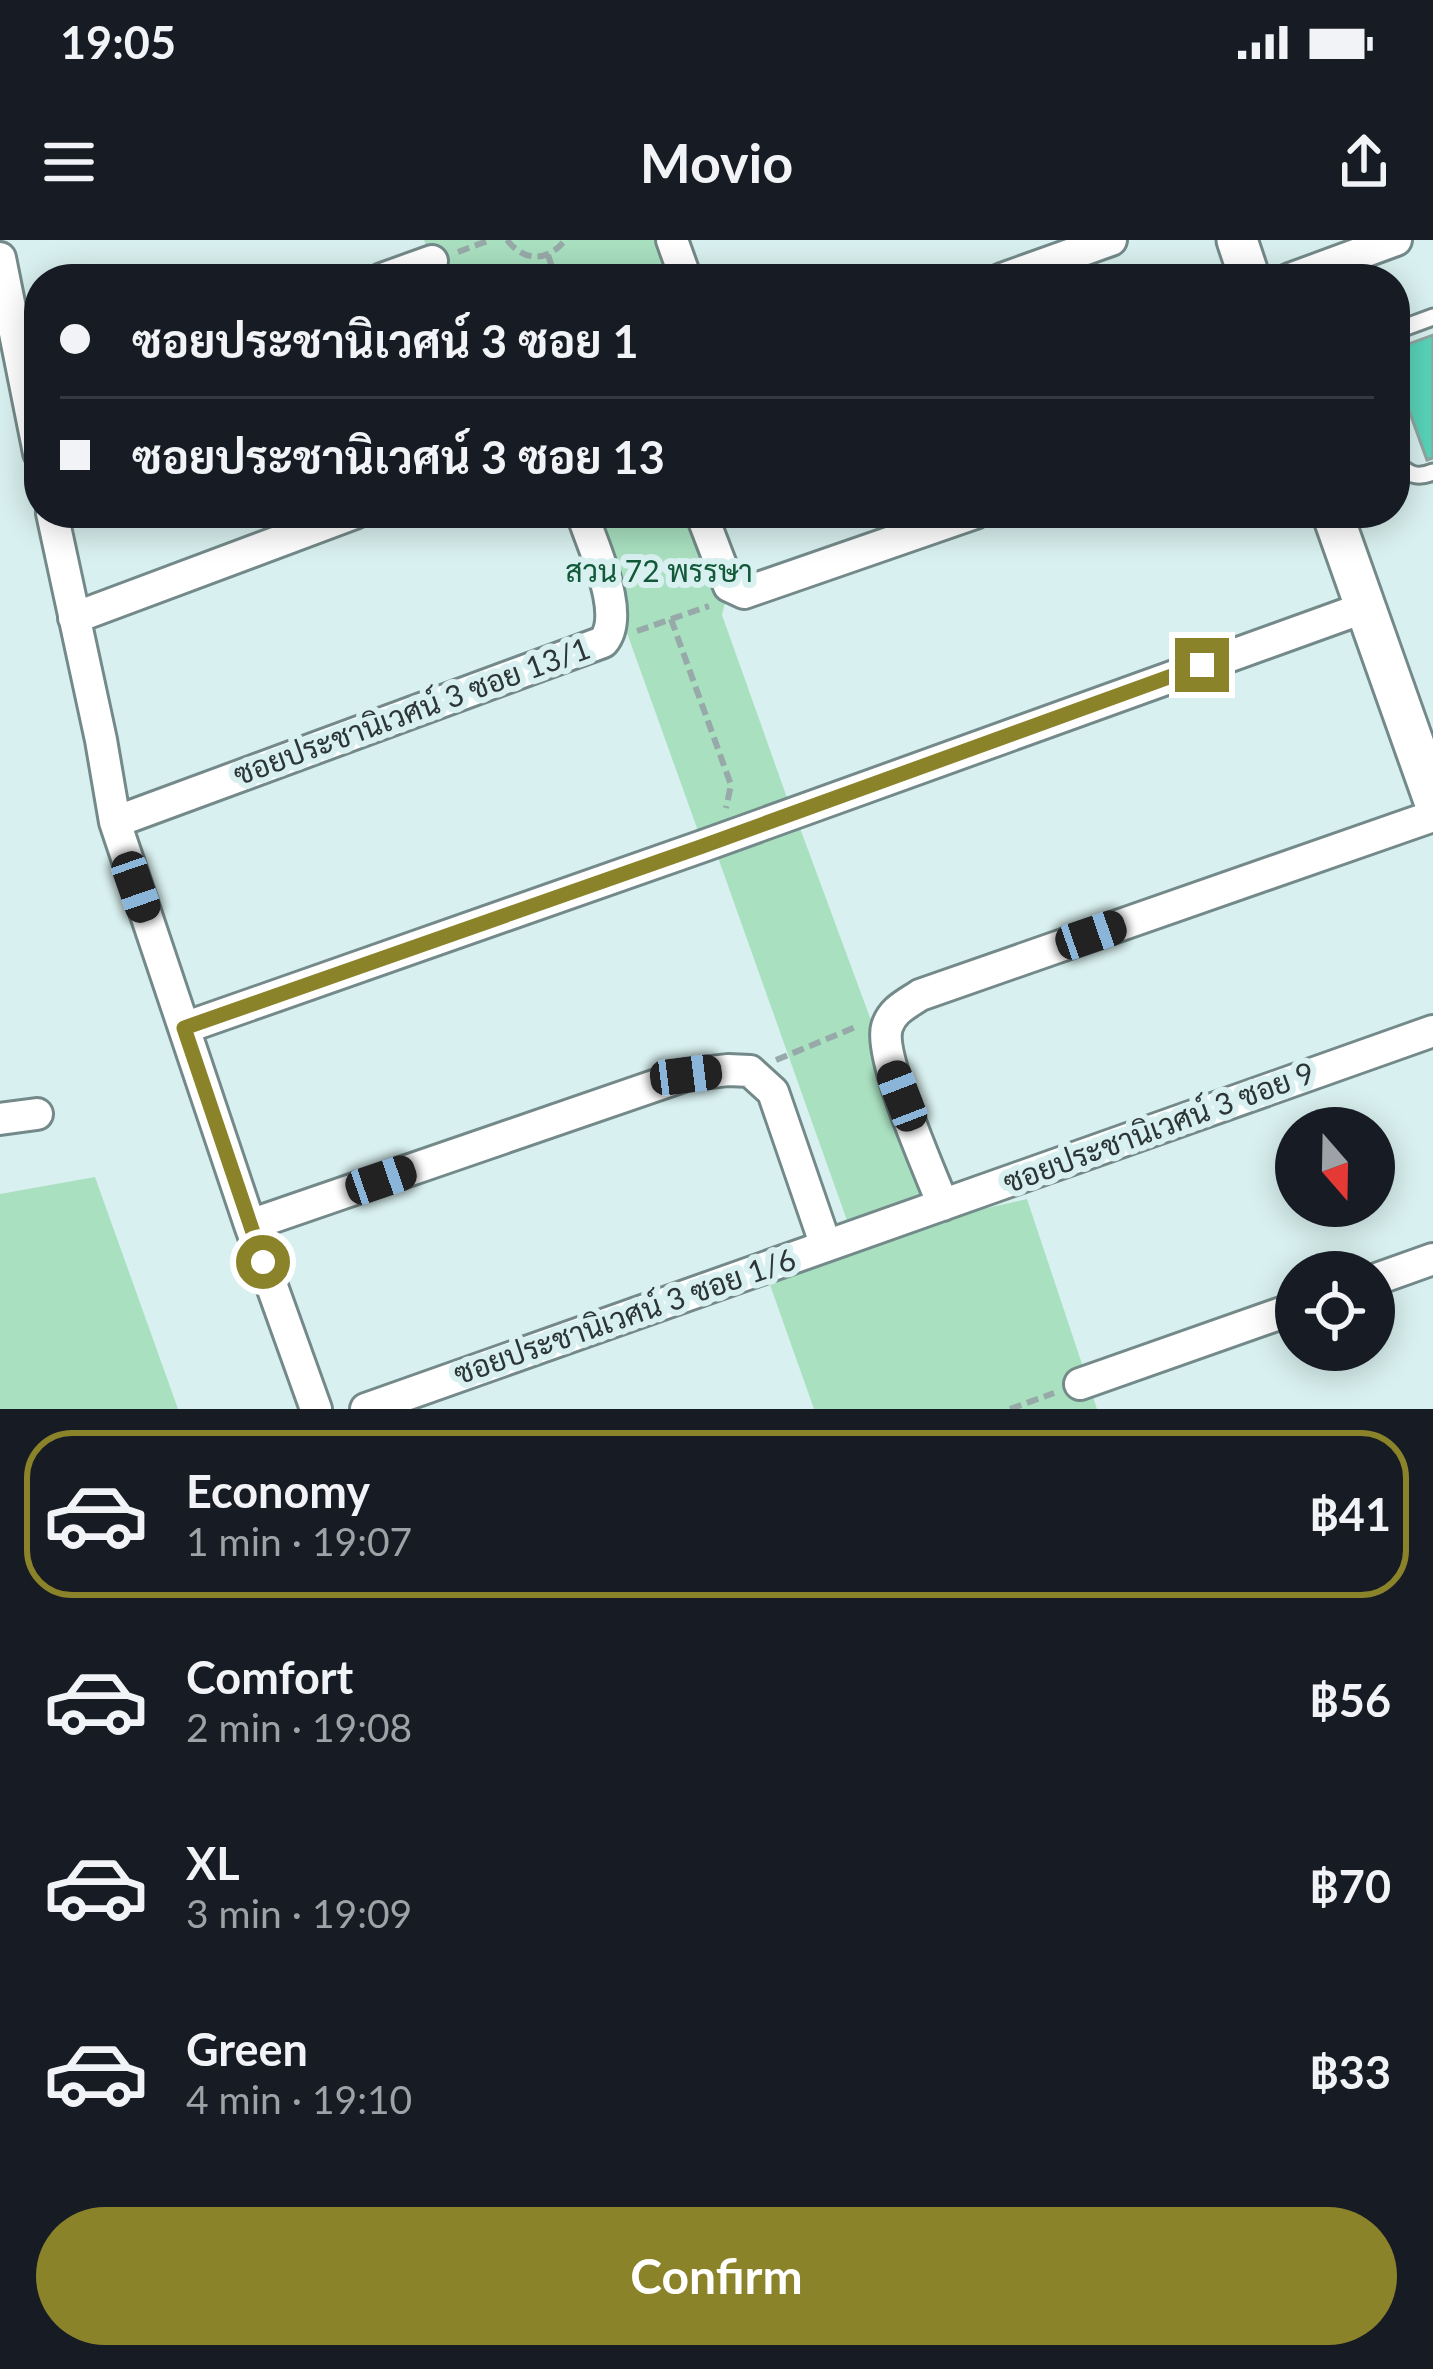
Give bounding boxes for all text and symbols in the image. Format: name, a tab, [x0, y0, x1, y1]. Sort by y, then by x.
text: 19:05	[60, 15, 176, 69]
icon: menu	[36, 129, 102, 195]
icon: share	[1331, 129, 1397, 195]
text: Movio	[640, 130, 793, 195]
text: ซอยประชานิเวศน์ 3 ซอย 1	[132, 314, 639, 368]
text: ซอยประชานิเวศน์ 3 ซอย 13	[132, 430, 665, 484]
park label: สวน 72 พรรษา	[565, 552, 753, 588]
street label: ซอยประชานิเวศน์ 3 ซอย 13/1	[228, 629, 594, 791]
route end	[1175, 638, 1229, 692]
car	[107, 847, 165, 927]
car	[1051, 906, 1131, 964]
car	[648, 1053, 724, 1097]
street label: ซอยประชานิเวศน์ 3 ซอย 9	[998, 1053, 1319, 1199]
car	[872, 1056, 932, 1136]
north arrow	[1275, 1107, 1395, 1227]
map controls	[1275, 1107, 1395, 1371]
car	[341, 1151, 421, 1209]
route start	[236, 1235, 290, 1289]
street label: ซอยประชานิเวศน์ 3 ซอย 1/6	[449, 1240, 800, 1391]
button: locate	[1275, 1251, 1395, 1371]
icon: car	[42, 1460, 150, 1568]
text: Economy	[186, 1464, 370, 1518]
text: ฿41	[1308, 1487, 1391, 1541]
text: 1 min · 19:07	[186, 1518, 412, 1564]
icon: car	[42, 1646, 150, 1754]
text: Comfort	[186, 1650, 353, 1704]
text: ฿56	[1308, 1673, 1391, 1727]
text: 2 min · 19:08	[186, 1704, 412, 1750]
icon: car	[42, 1832, 150, 1940]
text: XL	[186, 1836, 240, 1890]
text: ฿70	[1308, 1859, 1391, 1913]
text: 3 min · 19:09	[186, 1890, 412, 1936]
icon: car	[42, 2018, 150, 2126]
text: Green	[186, 2022, 308, 2076]
text: ฿33	[1308, 2045, 1391, 2099]
text: 4 min · 19:10	[186, 2076, 412, 2122]
button: Confirm	[36, 2207, 1397, 2345]

